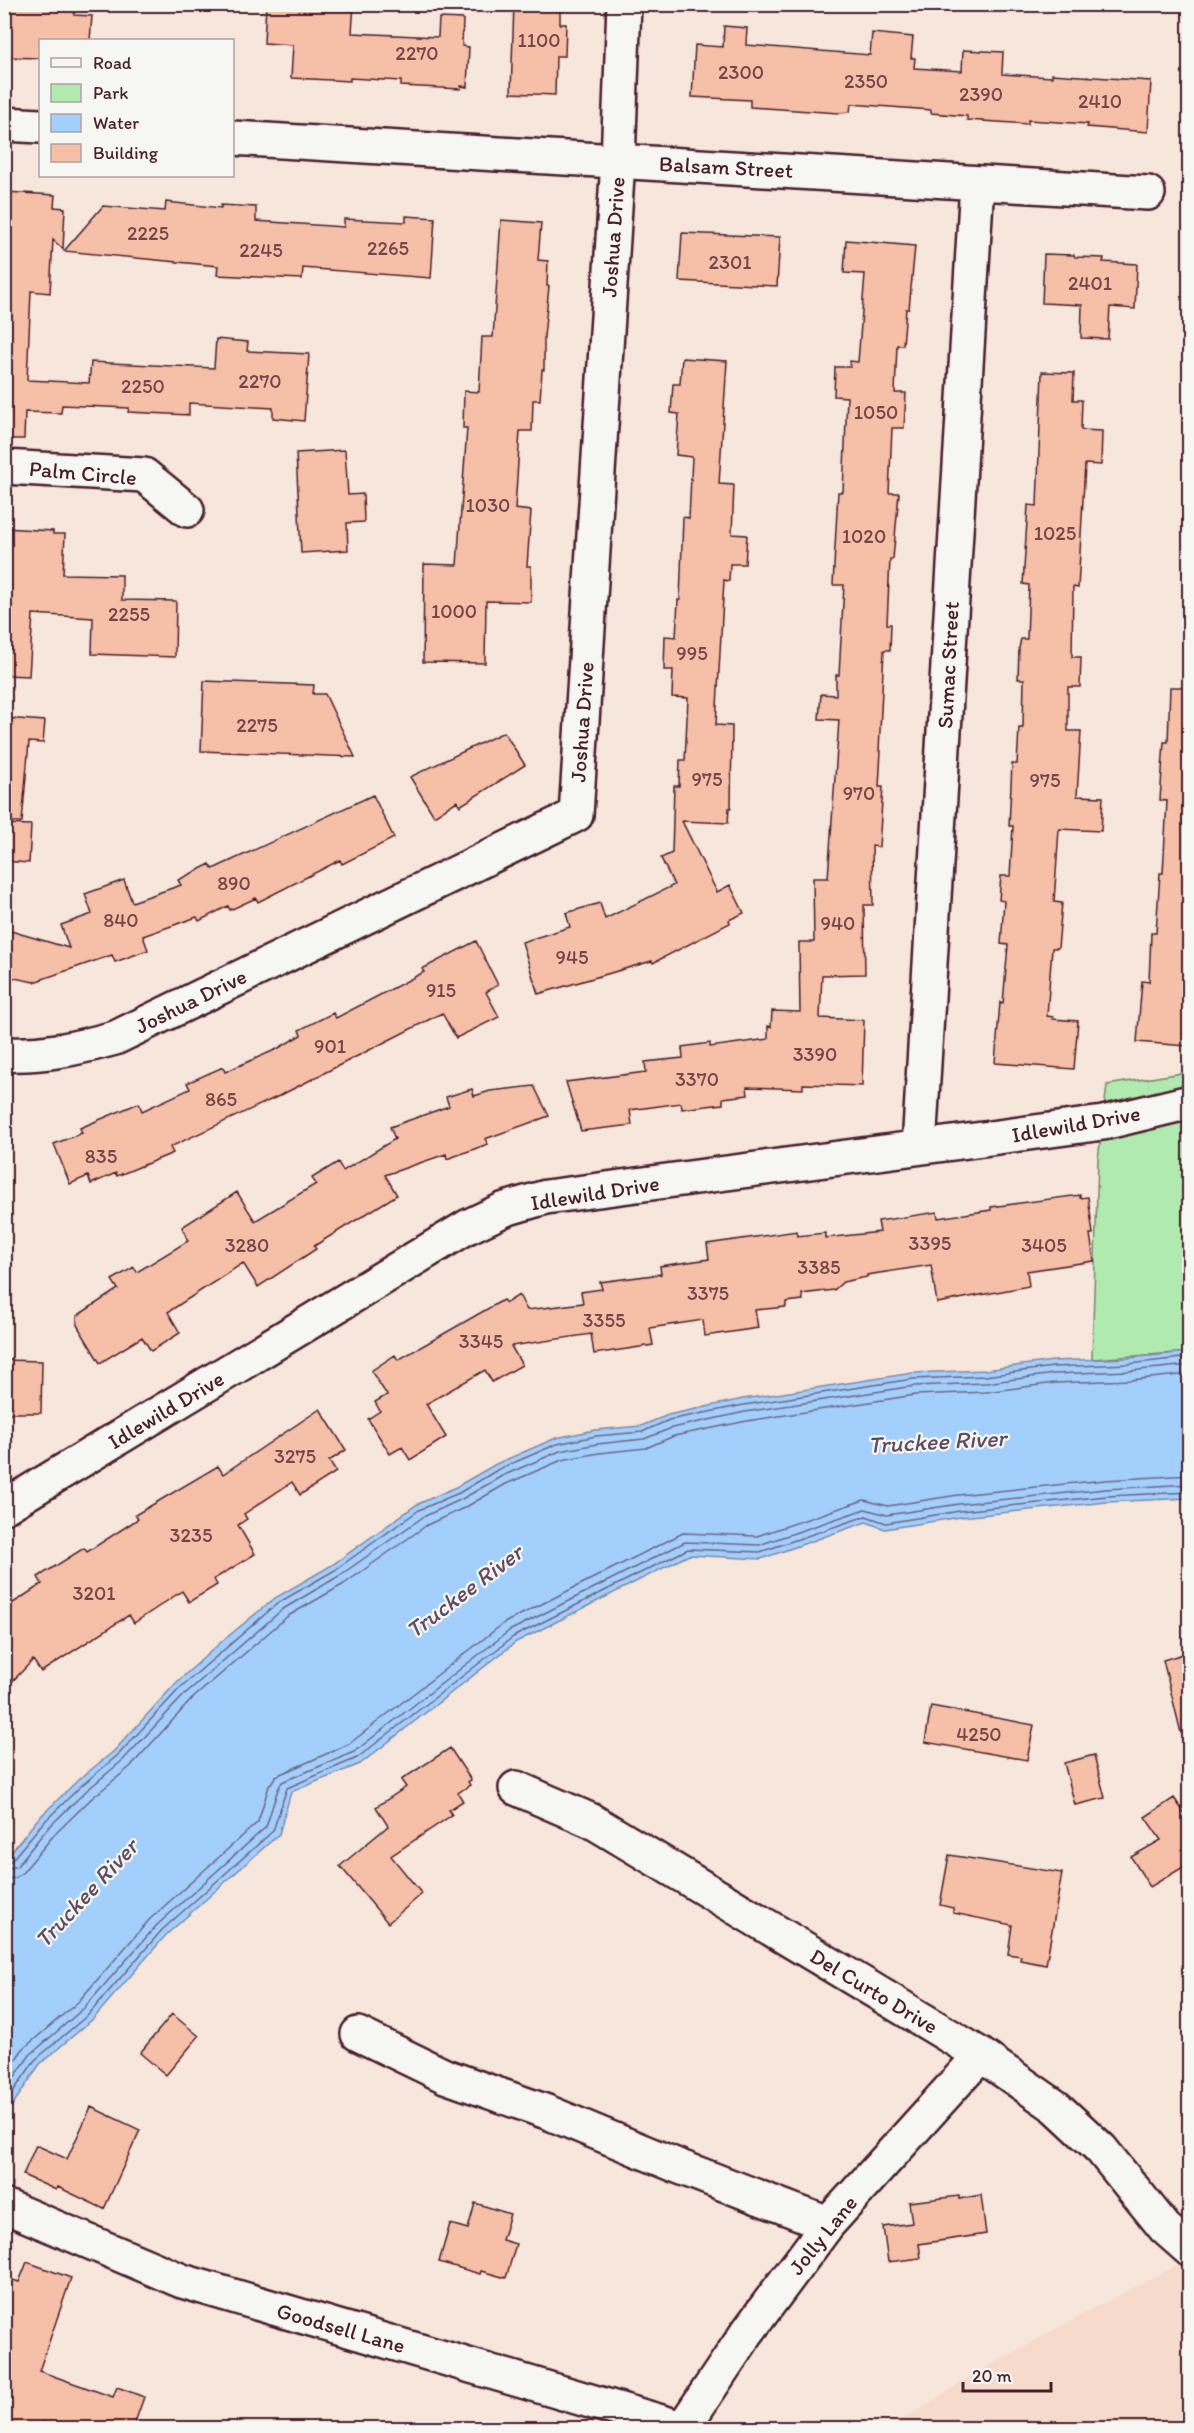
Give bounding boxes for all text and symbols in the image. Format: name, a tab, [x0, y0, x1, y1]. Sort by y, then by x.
house number: 1100	[517, 28, 561, 52]
legend	[39, 39, 234, 177]
house number: 2270	[395, 41, 439, 65]
text: Road	[93, 52, 132, 74]
house number: 2300	[718, 60, 764, 84]
house number: 2350	[844, 69, 888, 93]
text: Park	[93, 82, 128, 104]
house number: 2390	[959, 82, 1003, 106]
house number: 2410	[1078, 89, 1122, 113]
text: Water	[93, 112, 139, 134]
text: Building	[93, 142, 159, 164]
street label: Balsam Street	[658, 150, 794, 184]
street label: Joshua Drive	[595, 176, 631, 298]
house number: 2225	[127, 221, 169, 245]
house number: 2265	[367, 236, 409, 260]
house number: 2245	[239, 238, 283, 262]
house number: 2301	[708, 250, 752, 274]
house number: 2401	[1068, 271, 1112, 295]
house number: 2270	[238, 369, 282, 393]
house number: 2250	[121, 374, 165, 398]
house number: 1050	[854, 400, 898, 424]
street label: Palm Circle	[28, 455, 138, 491]
house number: 1030	[466, 493, 510, 517]
house number: 1025	[1034, 521, 1076, 545]
house number: 1020	[842, 524, 886, 548]
house number: 1000	[431, 599, 477, 623]
street label: Sumac Street	[931, 601, 965, 729]
house number: 2255	[108, 602, 150, 626]
house number: 995	[676, 641, 708, 665]
street label: Joshua Drive	[564, 661, 600, 783]
house number: 2275	[236, 713, 278, 737]
house number: 975	[692, 767, 722, 791]
house number: 975	[1030, 768, 1060, 792]
house number: 970	[843, 781, 875, 805]
house number: 890	[217, 871, 251, 895]
house number: 840	[103, 908, 139, 932]
house number: 940	[821, 911, 855, 935]
house number: 945	[556, 945, 588, 969]
street label: Joshua Drive	[131, 962, 251, 1040]
house number: 915	[426, 978, 456, 1002]
house number: 901	[314, 1034, 346, 1058]
house number: 3390	[793, 1042, 837, 1066]
house number: 3370	[675, 1067, 719, 1091]
house number: 865	[205, 1087, 237, 1111]
street label: Idlewild Drive	[1010, 1099, 1142, 1149]
house number: 835	[85, 1144, 117, 1168]
street label: Idlewild Drive	[529, 1169, 661, 1217]
house number: 3395	[909, 1231, 951, 1255]
house number: 3280	[225, 1233, 269, 1257]
house number: 3405	[1021, 1233, 1067, 1257]
house number: 3385	[797, 1255, 841, 1279]
house number: 3375	[687, 1281, 729, 1305]
house number: 3355	[583, 1308, 625, 1332]
house number: 3345	[459, 1329, 503, 1353]
street label: Idlewild Drive	[103, 1365, 229, 1455]
water label: Truckee River	[867, 1423, 1010, 1459]
house number: 3275	[274, 1444, 316, 1468]
house number: 3235	[170, 1523, 212, 1547]
water label: Truckee River	[400, 1536, 530, 1644]
house number: 3201	[72, 1581, 116, 1605]
house number: 4250	[956, 1722, 1002, 1746]
water label: Truckee River	[28, 1830, 146, 1954]
street label: Del Curto Drive	[805, 1942, 943, 2040]
street label: Jolly Lane	[783, 2190, 863, 2280]
street label: Goodsell Lane	[274, 2297, 408, 2359]
scale bar	[963, 2355, 1052, 2393]
text: 20 m	[972, 2365, 1012, 2387]

